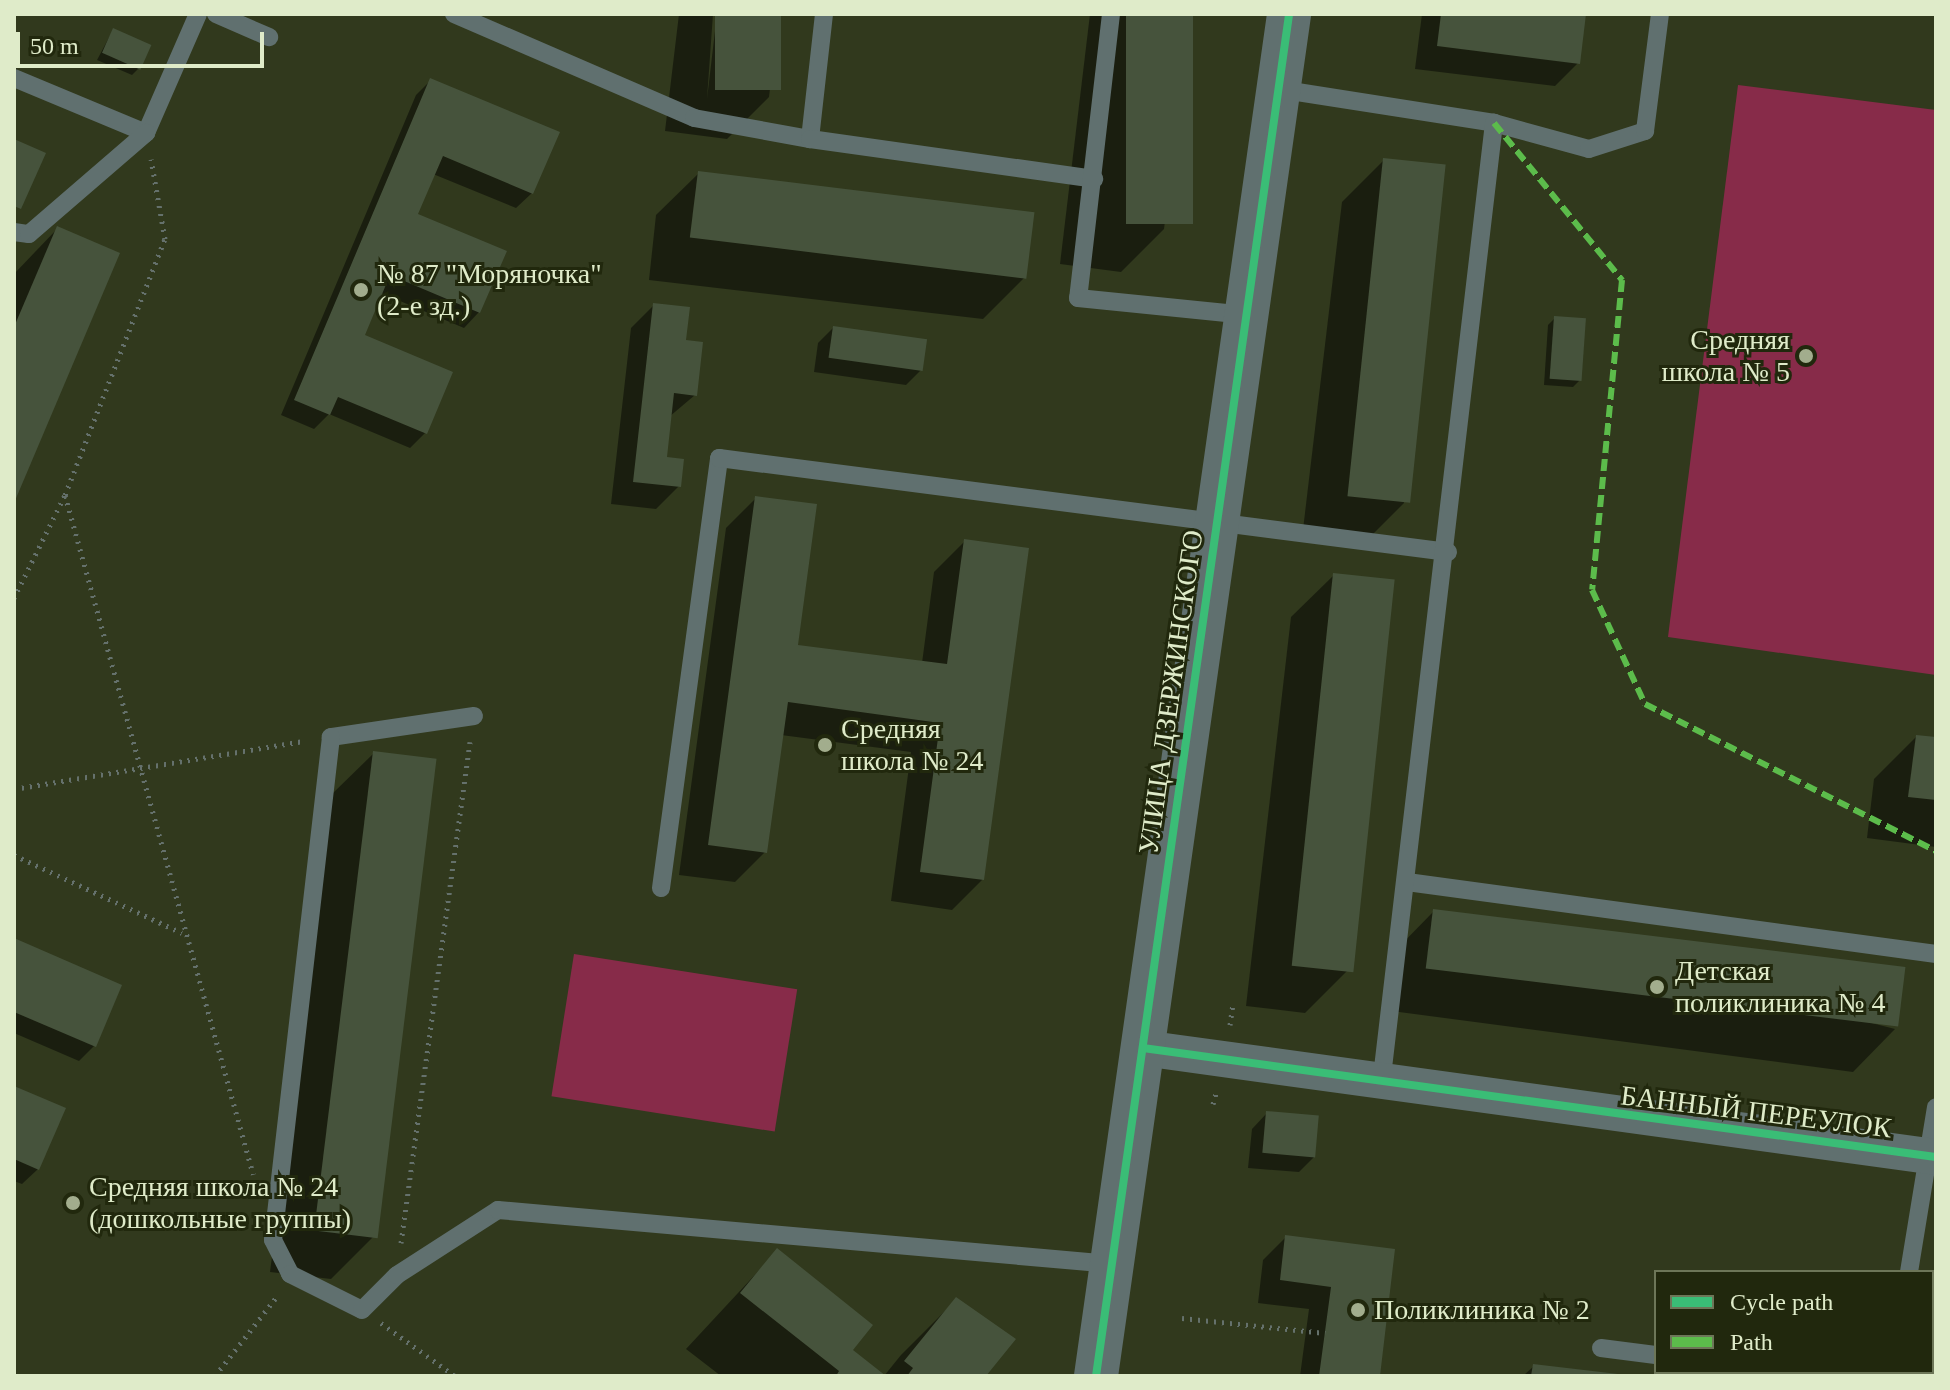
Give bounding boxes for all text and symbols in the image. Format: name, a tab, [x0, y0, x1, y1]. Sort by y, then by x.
scale bar	[20, 16, 268, 66]
text: 50 m	[30, 33, 79, 59]
place label: № 87 "Моряночка" (2-е зд.)	[377, 257, 602, 323]
marker: № 87 "Моряночка" (2-е зд.)	[352, 281, 370, 299]
place label: Средняя школа № 5	[1662, 323, 1790, 389]
marker: Средняя школа № 5	[1797, 347, 1815, 365]
street label: УЛИЦА ДЗЕРЖИНСКОГО	[1132, 528, 1210, 856]
place label: Средняя школа № 24	[841, 712, 983, 778]
marker: Средняя школа № 24	[816, 736, 834, 754]
place label: Детская поликлиника № 4	[1675, 954, 1885, 1020]
marker: Детская поликлиника № 4	[1646, 976, 1668, 998]
street label: БАННЫЙ ПЕРЕУЛОК	[1619, 1079, 1893, 1145]
place label: Средняя школа № 24 (дошкольные группы)	[89, 1170, 351, 1236]
marker: Средняя школа № 24 (дошкольные группы)	[64, 1194, 82, 1212]
legend	[1654, 1270, 1934, 1374]
text: Cycle path	[1730, 1289, 1833, 1315]
place label: Поликлиника № 2	[1374, 1293, 1590, 1327]
marker: Поликлиника № 2	[1349, 1301, 1367, 1319]
text: Path	[1730, 1329, 1773, 1355]

